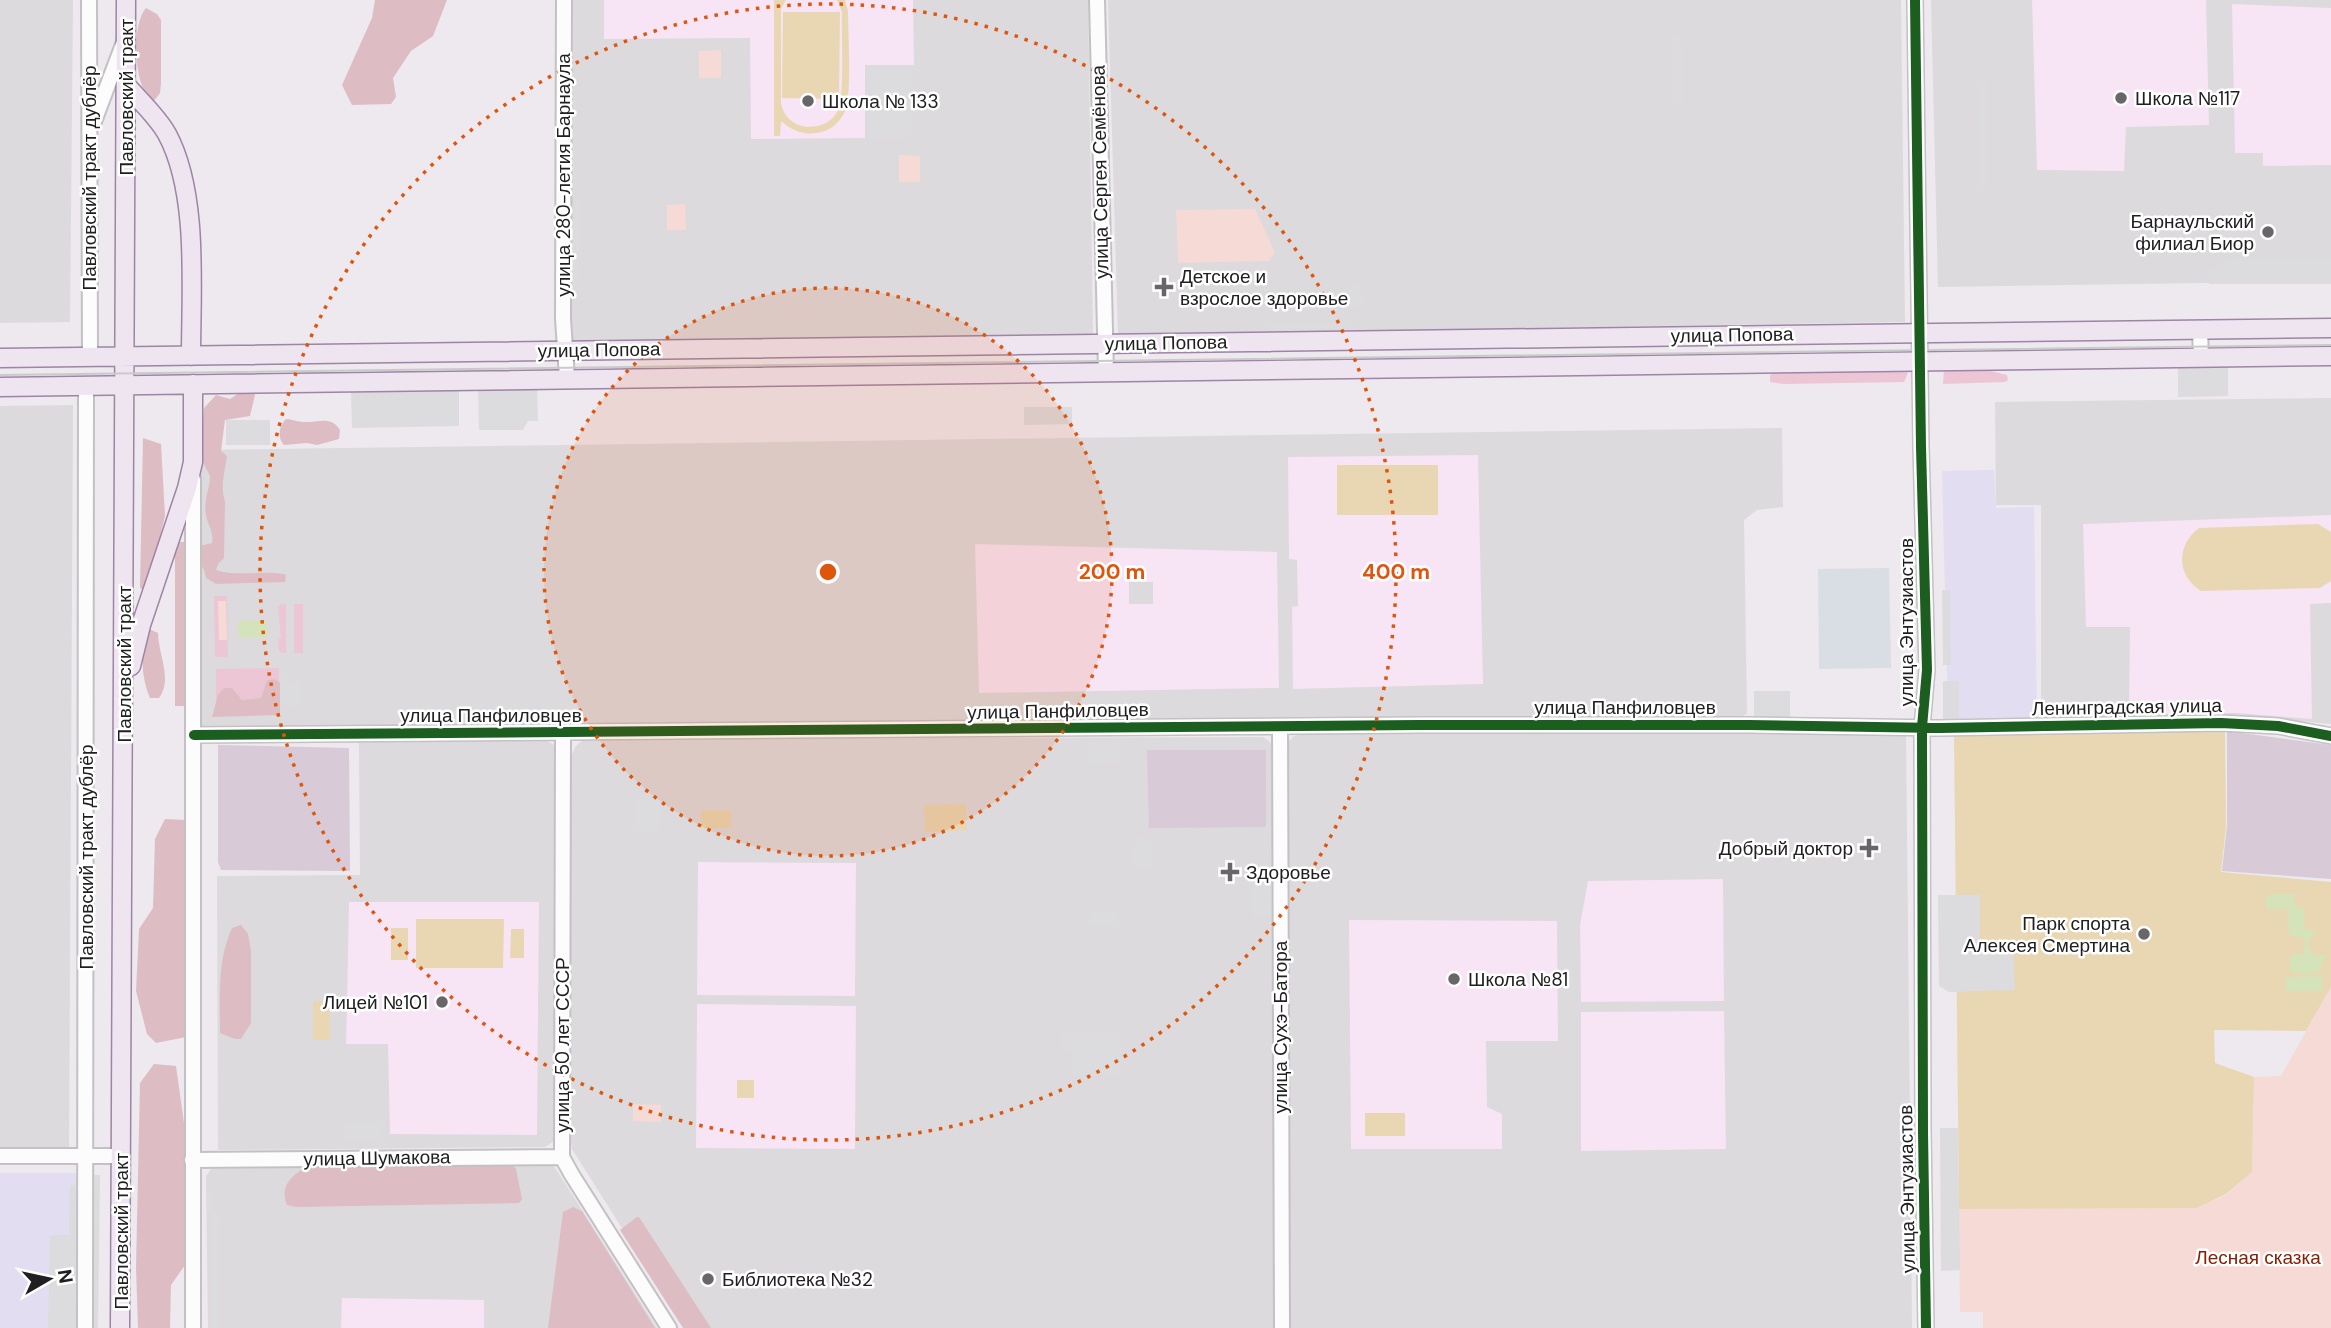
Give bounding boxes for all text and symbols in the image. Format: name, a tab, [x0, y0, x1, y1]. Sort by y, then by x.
street label: Павловский тракт	[114, 18, 139, 175]
street label: улица 280-летия Барнаула	[551, 53, 576, 297]
street label: улица Сергея Семёнова	[1086, 64, 1114, 279]
street label: Павловский тракт дублёр	[77, 66, 102, 290]
place label: Школа №117	[2135, 86, 2240, 111]
place label: Школа № 133	[822, 89, 939, 114]
marker: Школа №117	[2113, 90, 2129, 106]
marker: Школа № 133	[800, 93, 816, 109]
place label: Барнаульский филиал Биор	[2130, 209, 2254, 256]
marker: Барнаульский филиал Биор	[2260, 224, 2276, 240]
place label: Детское и взрослое здоровье	[1180, 264, 1348, 311]
marker: Детское и взрослое здоровье	[1154, 277, 1174, 297]
street label: улица Попова	[1670, 321, 1794, 349]
street label: улица Попова	[1104, 329, 1228, 357]
street label: улица Попова	[537, 336, 661, 364]
street label: улица Энтузиастов	[1894, 538, 1919, 706]
text: 200 m	[1079, 558, 1145, 586]
text: 400 m	[1362, 558, 1430, 586]
centre of rings	[816, 560, 840, 584]
street label: Павловский тракт	[112, 585, 137, 742]
street label: Ленинградская улица	[2032, 693, 2223, 721]
street label: улица Панфиловцев	[1534, 695, 1716, 720]
street label: улица Панфиловцев	[967, 697, 1149, 725]
street label: улица Панфиловцев	[400, 703, 582, 728]
street label: Павловский тракт дублёр	[74, 745, 99, 969]
place label: Добрый доктор	[1719, 836, 1853, 861]
marker: Добрый доктор	[1859, 838, 1879, 858]
place label: Здоровье	[1246, 860, 1331, 885]
marker: Здоровье	[1220, 862, 1240, 882]
place label: Парк спорта Алексея Смертина	[1964, 911, 2130, 958]
marker: Парк спорта Алексея Смертина	[2136, 926, 2152, 942]
street label: улица Сухэ-Батора	[1268, 940, 1293, 1113]
street label: улица 50 лет СССР	[550, 957, 575, 1133]
place label: Школа №81	[1468, 967, 1568, 992]
marker: Школа №81	[1446, 971, 1462, 987]
place label: Лицей №101	[323, 990, 428, 1015]
marker: Лицей №101	[434, 994, 450, 1010]
street label: улица Энтузиастов	[1893, 1105, 1921, 1273]
street label: улица Шумакова	[303, 1144, 451, 1172]
street label: Павловский тракт	[109, 1152, 134, 1309]
north arrow	[14, 1244, 84, 1314]
park label: Лесная сказка	[2195, 1245, 2321, 1270]
place label: Библиотека №32	[722, 1267, 873, 1292]
text: N	[52, 1268, 79, 1285]
marker: Библиотека №32	[700, 1271, 716, 1287]

